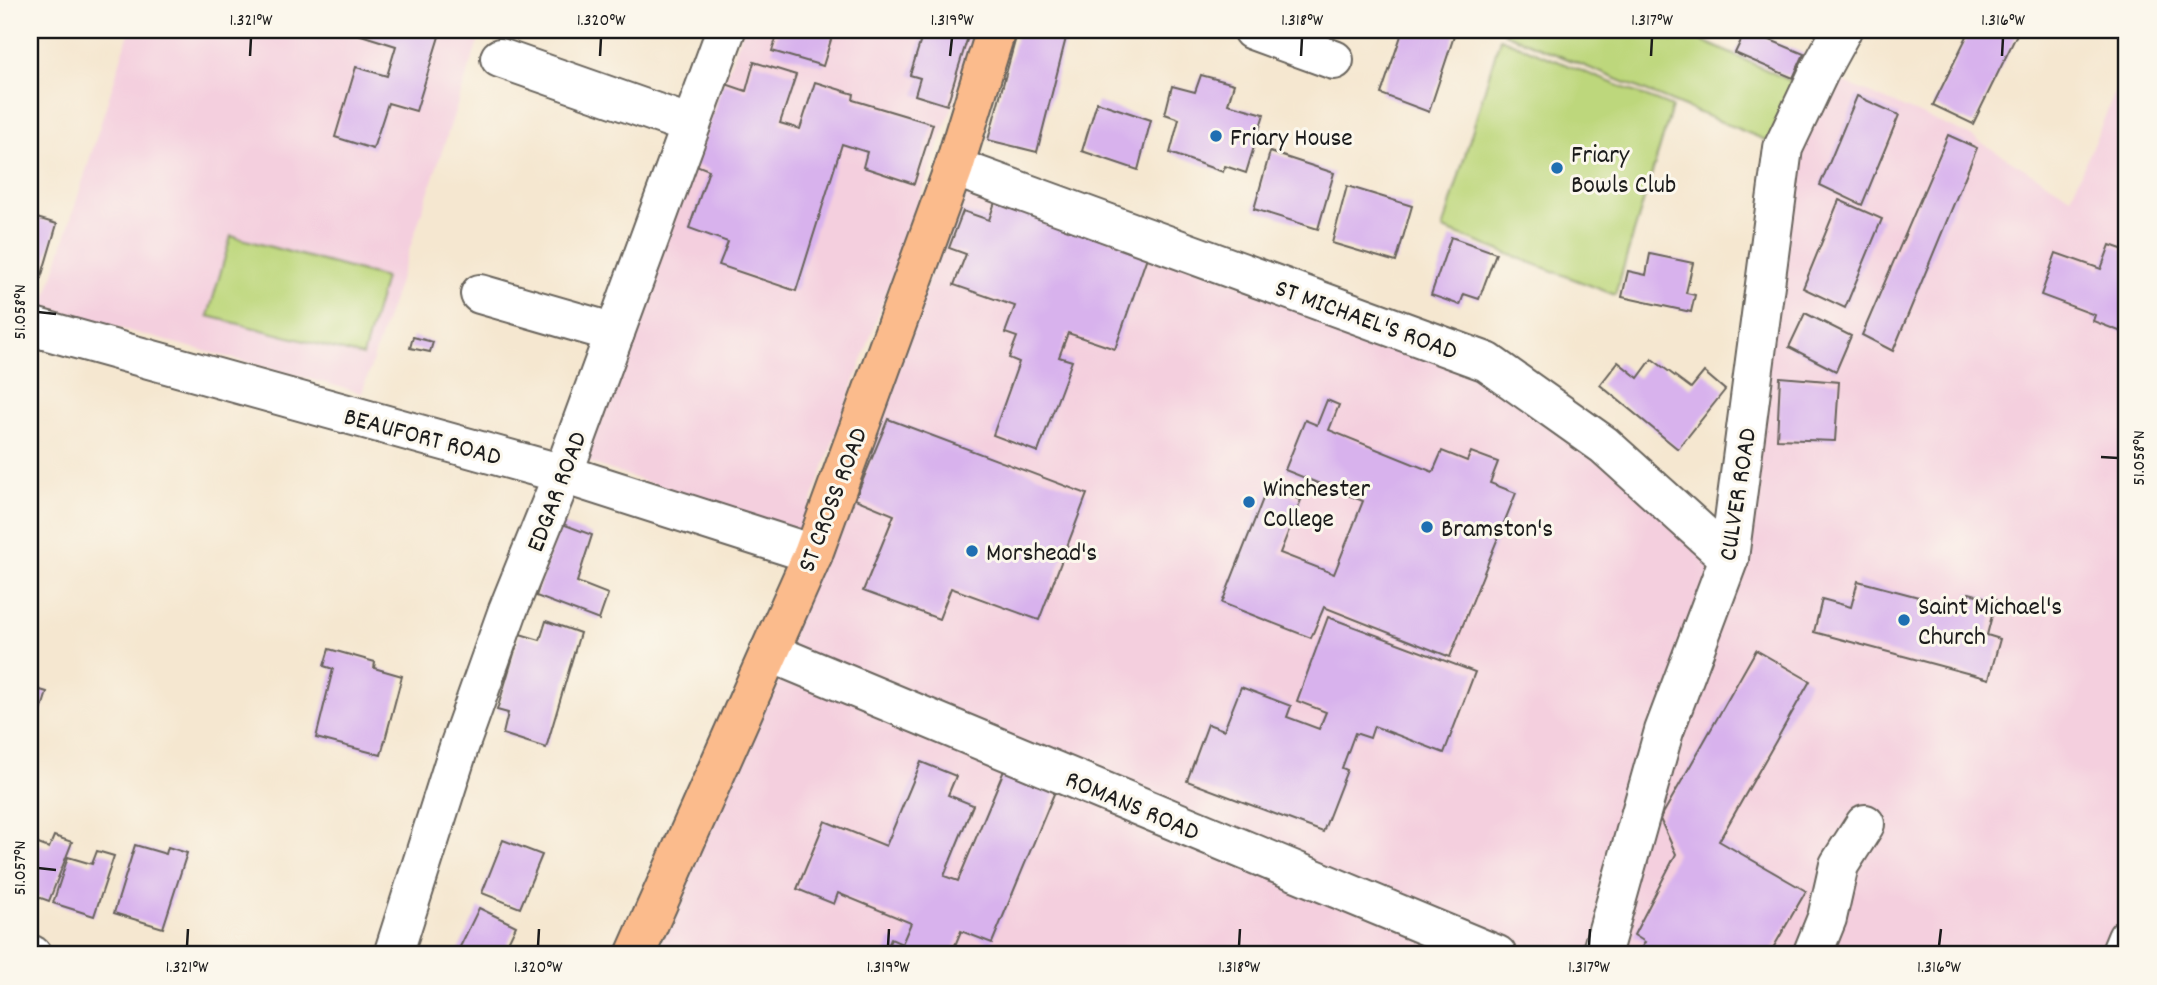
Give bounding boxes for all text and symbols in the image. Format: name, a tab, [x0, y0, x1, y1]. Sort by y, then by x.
text: 1.321°W	[230, 9, 273, 34]
text: 1.320°W	[577, 9, 626, 34]
text: 1.319°W	[930, 9, 974, 34]
text: 1.318°W	[1281, 9, 1324, 34]
text: 1.317°W	[1631, 9, 1674, 34]
text: 1.316°W	[1981, 9, 2026, 34]
place label: Friary House	[1230, 121, 1353, 158]
marker: Friary House	[1208, 128, 1224, 144]
place label: Friary Bowls Club	[1571, 138, 1676, 205]
marker: Friary Bowls Club	[1549, 160, 1565, 176]
street label: ST MICHAEL'S ROAD	[1269, 271, 1462, 371]
text: 51.058°N	[9, 284, 34, 340]
street label: BEAUFORT ROAD	[339, 400, 505, 477]
street label: ST CROSS ROAD	[790, 423, 879, 578]
street label: CULVER ROAD	[1711, 425, 1768, 564]
street label: EDGAR ROAD	[518, 427, 598, 558]
text: 51.058°N	[2128, 430, 2153, 486]
place label: Winchester College	[1263, 472, 1370, 539]
marker: Winchester College	[1241, 494, 1257, 510]
place label: Bramston's	[1441, 512, 1553, 549]
marker: Bramston's	[1419, 519, 1435, 535]
place label: Morshead's	[986, 536, 1097, 573]
marker: Morshead's	[964, 543, 980, 559]
place label: Saint Michael's Church	[1918, 590, 2062, 657]
marker: Saint Michael's Church	[1896, 612, 1912, 628]
street label: ROMANS ROAD	[1059, 762, 1204, 852]
text: 51.057°N	[9, 841, 34, 895]
text: 1.321°W	[166, 956, 209, 981]
text: 1.320°W	[514, 956, 563, 981]
text: 1.319°W	[866, 956, 910, 981]
text: 1.318°W	[1218, 956, 1261, 981]
text: 1.317°W	[1568, 956, 1611, 981]
text: 1.316°W	[1917, 956, 1962, 981]

